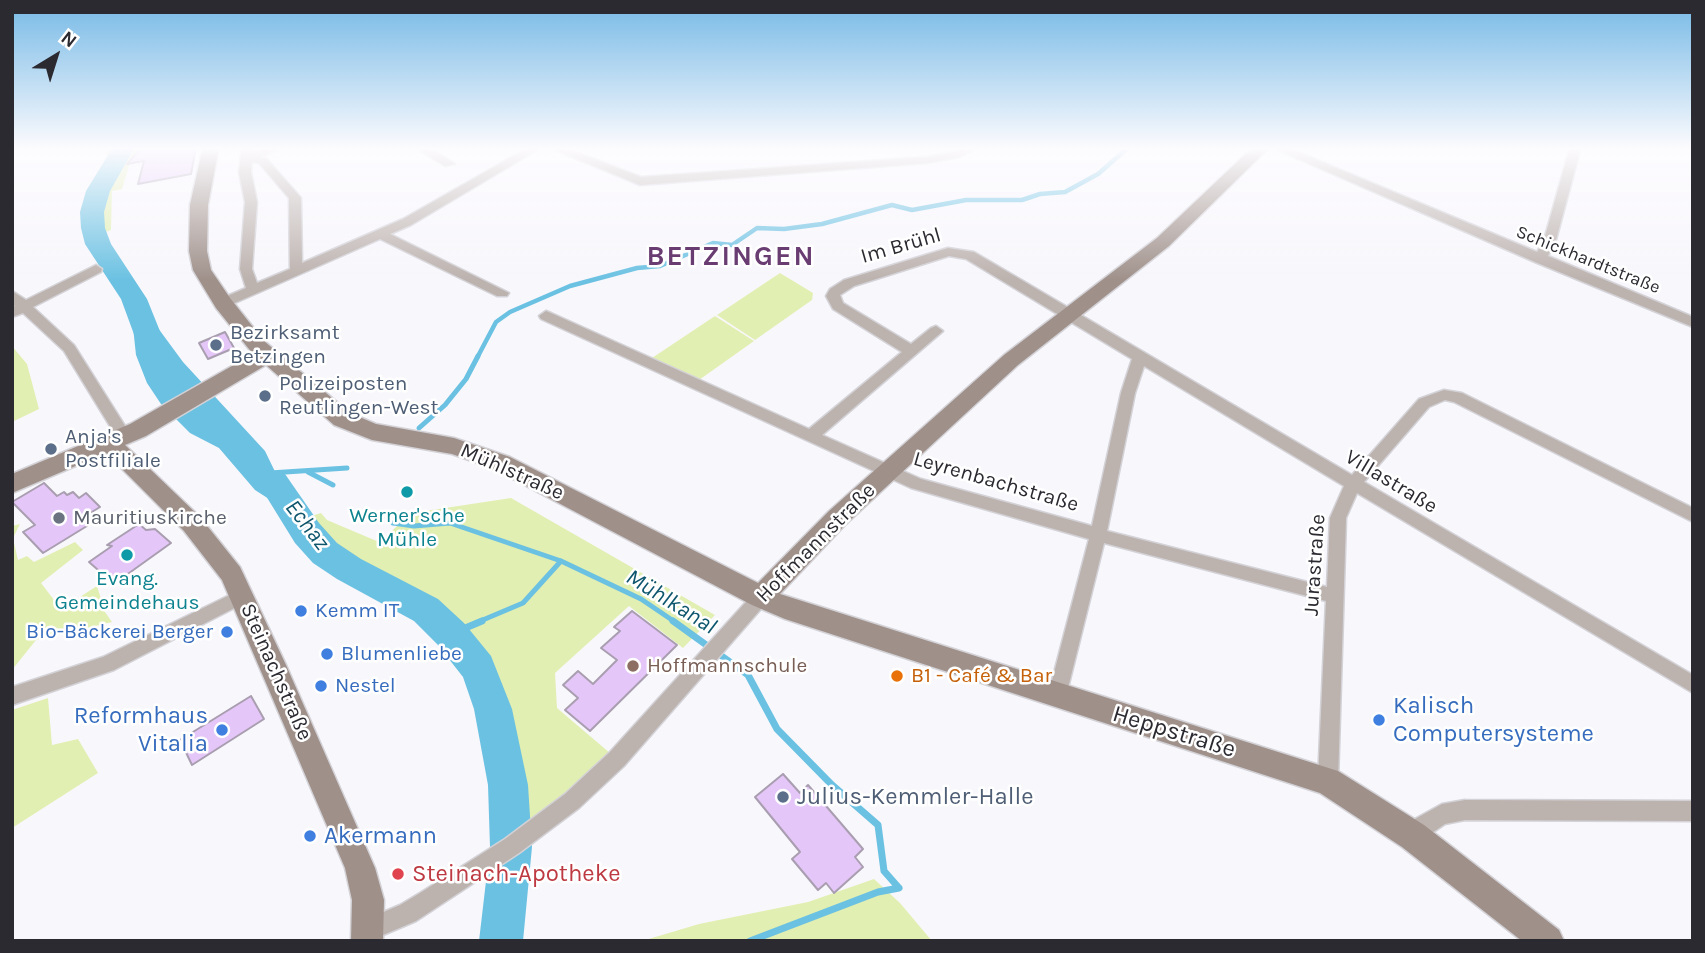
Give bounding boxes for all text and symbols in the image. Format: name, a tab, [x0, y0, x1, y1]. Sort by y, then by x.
north arrow	[21, 21, 91, 91]
text: N	[57, 27, 81, 52]
street label: Schickhardtstraße	[1513, 221, 1663, 299]
street label: Im Brühl	[858, 223, 944, 269]
district label: BETZINGEN	[648, 240, 814, 274]
place label: Bezirksamt Betzingen	[230, 320, 340, 370]
marker: Bezirksamt Betzingen	[208, 337, 224, 353]
place label: Polizeiposten Reutlingen-West	[279, 371, 439, 421]
marker: Polizeiposten Reutlingen-West	[257, 388, 273, 404]
place label: Anja's Postfiliale	[65, 424, 161, 474]
street label: Mühlstraße	[456, 438, 568, 506]
marker: Anja's Postfiliale	[43, 441, 59, 457]
street label: Villastraße	[1340, 445, 1442, 519]
street label: Leyrenbachstraße	[910, 446, 1082, 518]
street label: Hoffmannstraße	[751, 478, 881, 608]
marker: Werner'sche Mühle	[399, 484, 415, 500]
water label: Echaz	[279, 494, 335, 556]
place label: Werner'sche Mühle	[349, 503, 465, 553]
place label: Mauritiuskirche	[73, 505, 227, 531]
marker: Mauritiuskirche	[51, 510, 67, 526]
street label: Jurastraße	[1299, 513, 1331, 617]
marker: Evang. Gemeindehaus	[119, 547, 135, 563]
water label: Mühlkanal	[621, 563, 721, 641]
place label: Evang. Gemeindehaus	[55, 566, 199, 616]
place label: Kemm IT	[315, 598, 399, 624]
street label: Steinachstraße	[235, 600, 317, 744]
marker: Kemm IT	[293, 603, 309, 619]
place label: Bio-Bäckerei Berger	[26, 619, 213, 645]
marker: Bio-Bäckerei Berger	[219, 624, 235, 640]
place label: Blumenliebe	[341, 641, 462, 667]
marker: Blumenliebe	[319, 646, 335, 662]
place label: Hoffmannschule	[647, 653, 807, 679]
marker: Hoffmannschule	[625, 658, 641, 674]
place label: B1 - Café & Bar	[911, 663, 1052, 689]
marker: B1 - Café & Bar	[889, 668, 905, 684]
place label: Nestel	[335, 673, 396, 699]
marker: Nestel	[313, 678, 329, 694]
place label: Kalisch Computersysteme	[1393, 692, 1594, 748]
street label: Heppstraße	[1109, 700, 1239, 764]
place label: Reformhaus Vitalia	[74, 702, 208, 758]
marker: Kalisch Computersysteme	[1371, 712, 1387, 728]
marker: Reformhaus Vitalia	[214, 722, 230, 738]
place label: Julius-Kemmler-Halle	[797, 783, 1033, 811]
marker: Julius-Kemmler-Halle	[775, 789, 791, 805]
place label: Akermann	[324, 822, 437, 850]
marker: Akermann	[302, 828, 318, 844]
place label: Steinach-Apotheke	[412, 860, 621, 888]
marker: Steinach-Apotheke	[390, 866, 406, 882]

